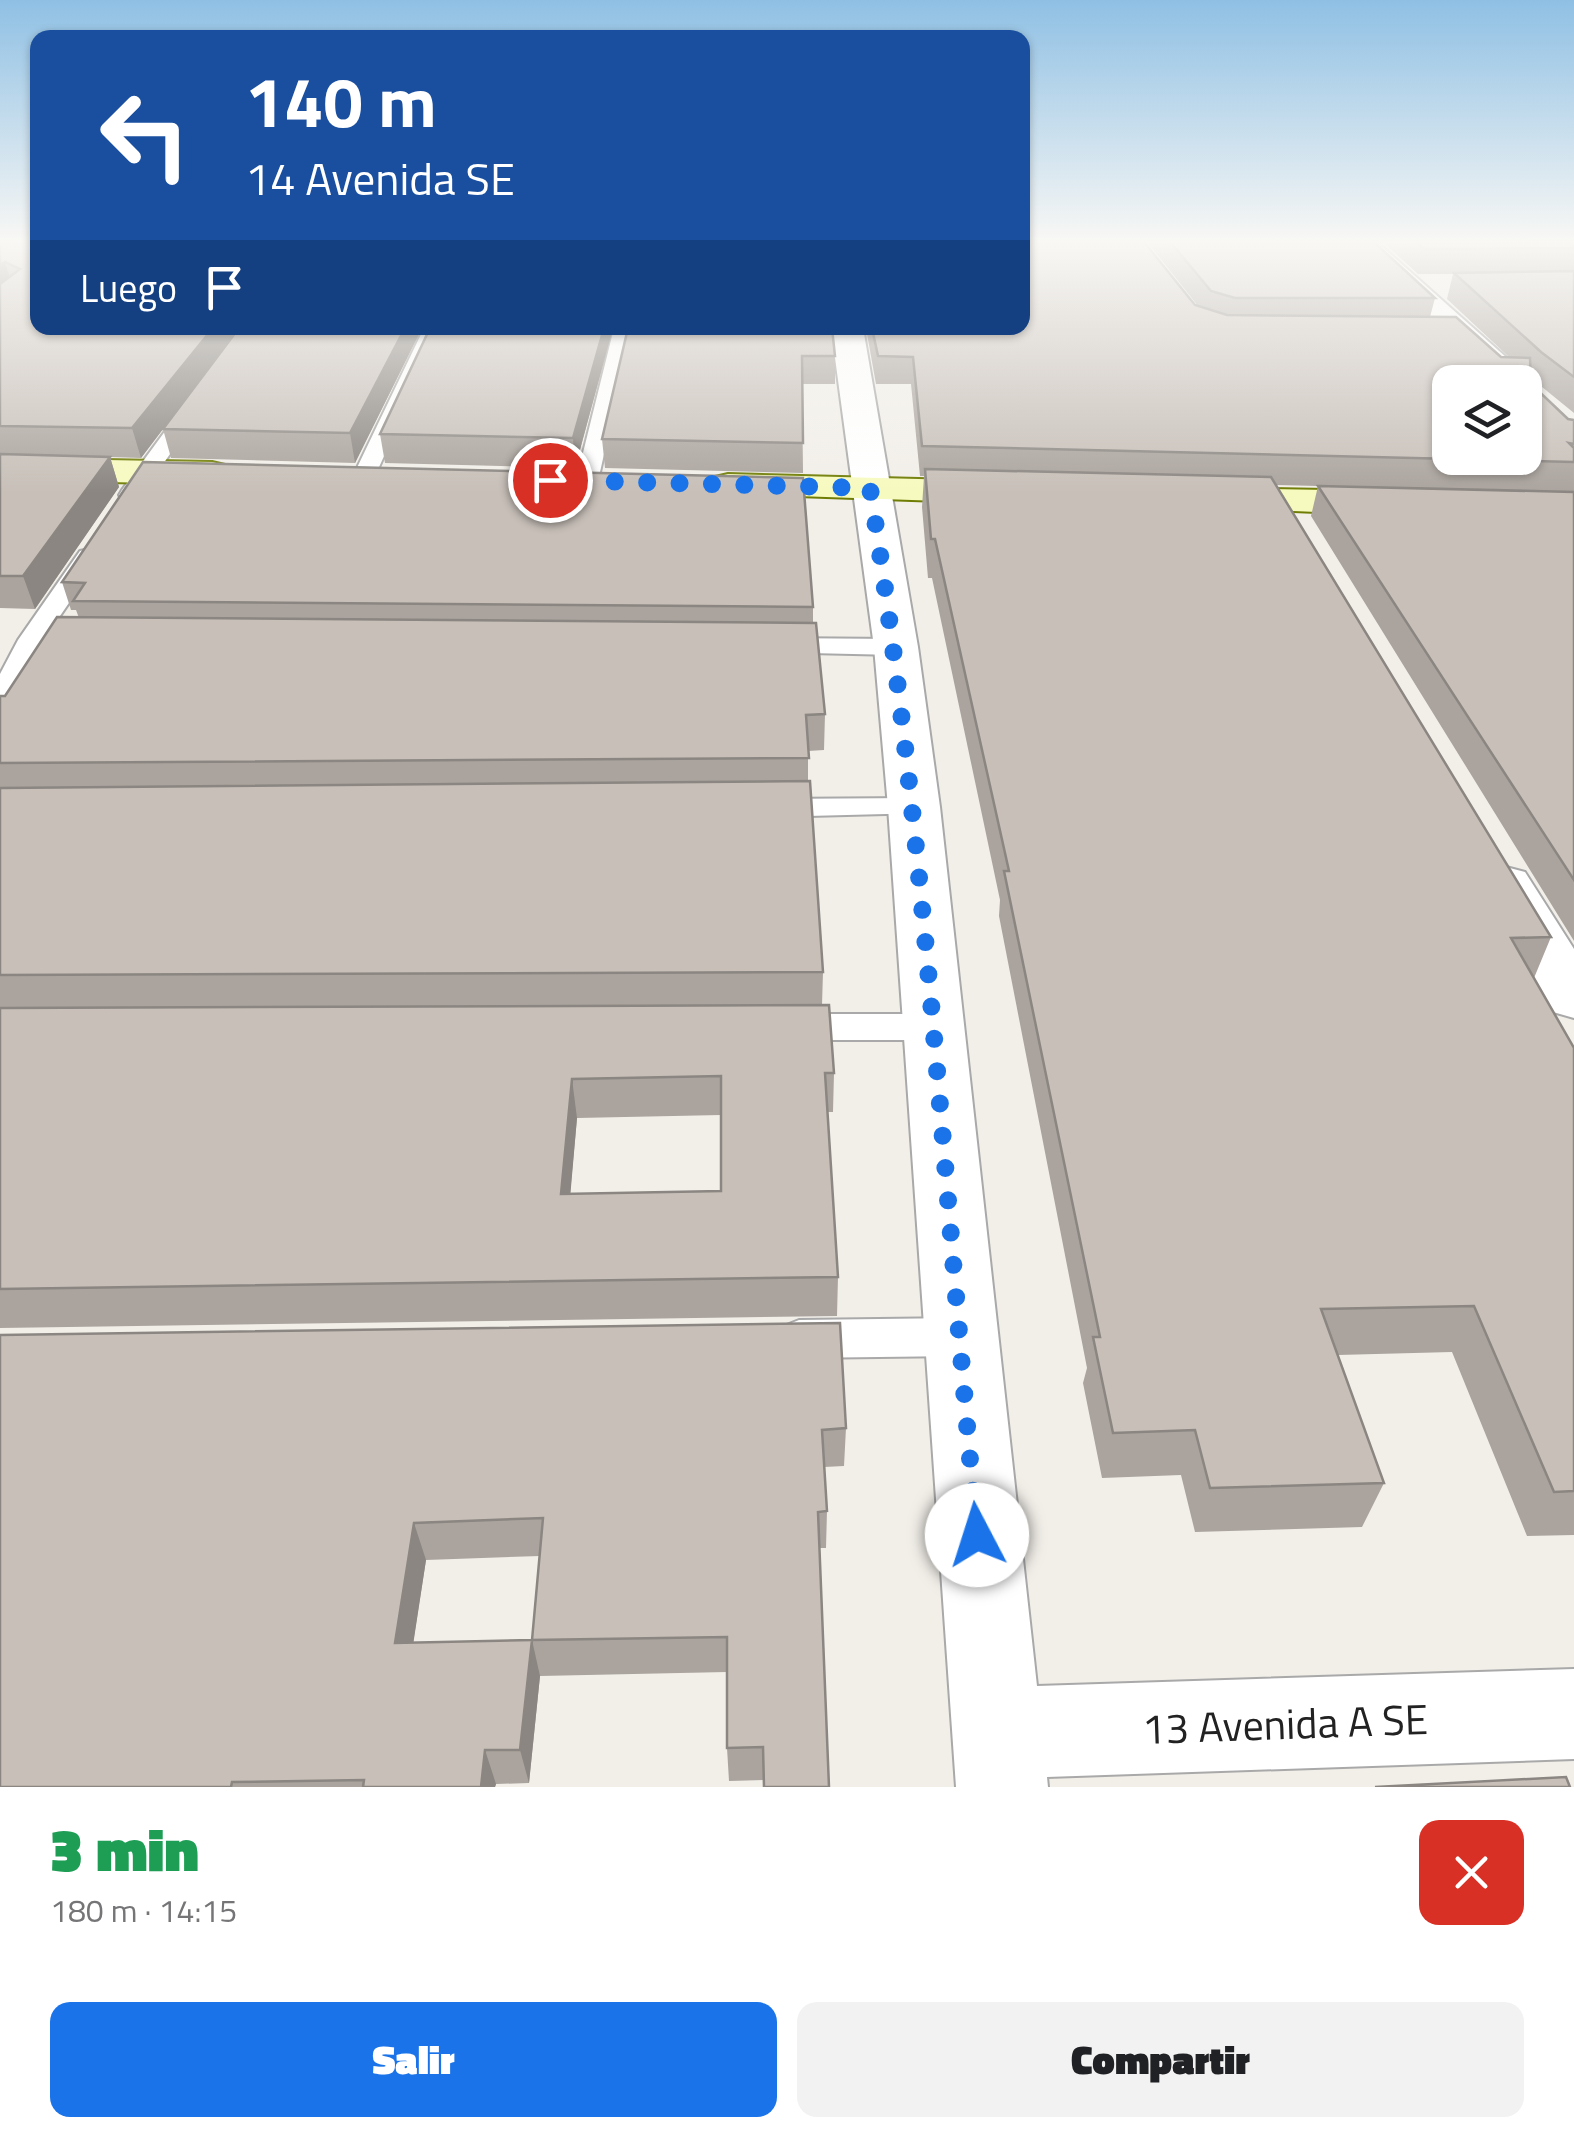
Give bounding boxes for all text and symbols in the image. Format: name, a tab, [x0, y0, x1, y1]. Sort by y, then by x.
text: 140 m	[245, 48, 437, 154]
icon: left	[80, 70, 210, 200]
text: 14 Avenida SE	[245, 144, 515, 212]
text: Luego	[80, 259, 177, 317]
icon: arrive	[197, 260, 252, 315]
map controls	[1432, 365, 1542, 475]
button: layers	[1432, 365, 1542, 475]
pin	[508, 438, 593, 523]
icon: arrive	[523, 453, 578, 508]
position arrow	[925, 1483, 1029, 1587]
street label: 13 Avenida A SE	[1141, 1686, 1429, 1760]
text: 3 min	[50, 1803, 199, 1894]
button: close	[1419, 1820, 1524, 1925]
text: 180 m · 14:15	[50, 1886, 237, 1934]
button: Salir	[50, 2002, 777, 2117]
button: Compartir	[797, 2002, 1524, 2117]

